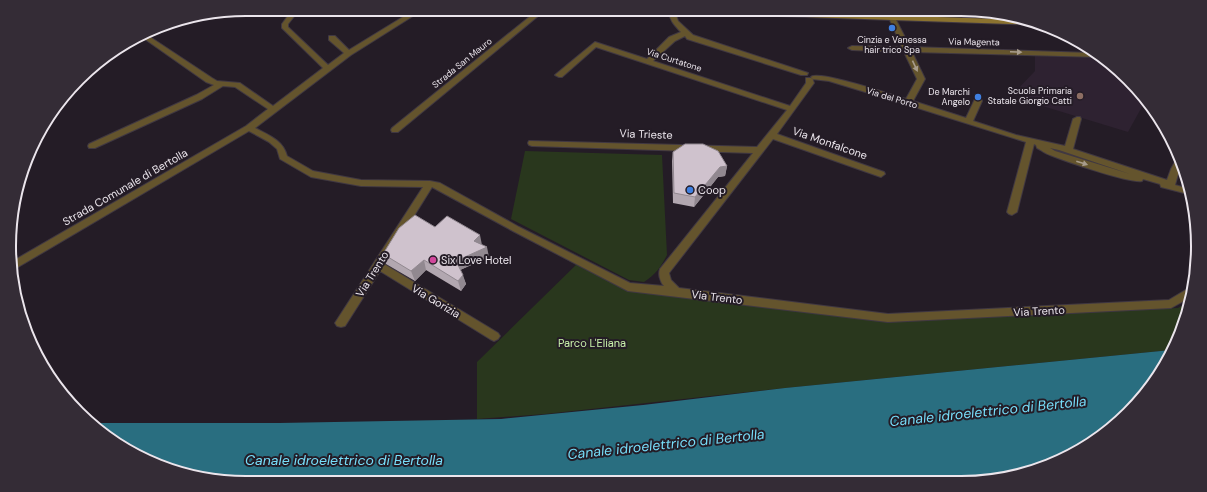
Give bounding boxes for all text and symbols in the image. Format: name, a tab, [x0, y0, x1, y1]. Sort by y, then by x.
marker: Cinzia e Vanessa hair trico Spa	[887, 23, 897, 33]
place label: Cinzia e Vanessa hair trico Spa	[857, 34, 927, 56]
street label: Strada San Mauro	[430, 35, 494, 91]
street label: Via Magenta	[948, 36, 1000, 48]
street label: Via Curtatone	[645, 45, 703, 75]
one-way arrow	[1010, 49, 1023, 55]
one-way arrow	[912, 60, 918, 72]
street label: Via del Porto	[865, 85, 919, 111]
place label: Scuola Primaria Statale Giorgio Catti	[988, 85, 1072, 107]
place label: De Marchi Angelo	[928, 86, 970, 108]
marker: Scuola Primaria Statale Giorgio Catti	[1075, 91, 1085, 101]
marker: De Marchi Angelo	[973, 92, 983, 102]
street label: Via Monfalcone	[791, 124, 869, 162]
street label: Via Trieste	[619, 126, 673, 142]
street label: Strada Comunale di Bertolla	[60, 145, 190, 229]
one-way arrow	[1076, 160, 1088, 166]
place label: Coop	[698, 183, 726, 197]
marker: Coop	[685, 185, 695, 195]
street label: Via Trento	[352, 248, 392, 300]
place label: Six Love Hotel	[441, 253, 512, 267]
marker: Six Love Hotel	[428, 255, 438, 265]
street label: Via Gorizia	[409, 281, 463, 321]
street label: Via Trento	[691, 287, 743, 307]
street label: Via Trento	[1013, 303, 1065, 319]
park label: Parco L'Eliana	[558, 336, 626, 350]
water label: Canale idroelettrico di Bertolla	[889, 392, 1088, 430]
water label: Canale idroelettrico di Bertolla	[567, 425, 766, 463]
water label: Canale idroelettrico di Bertolla	[245, 451, 443, 469]

